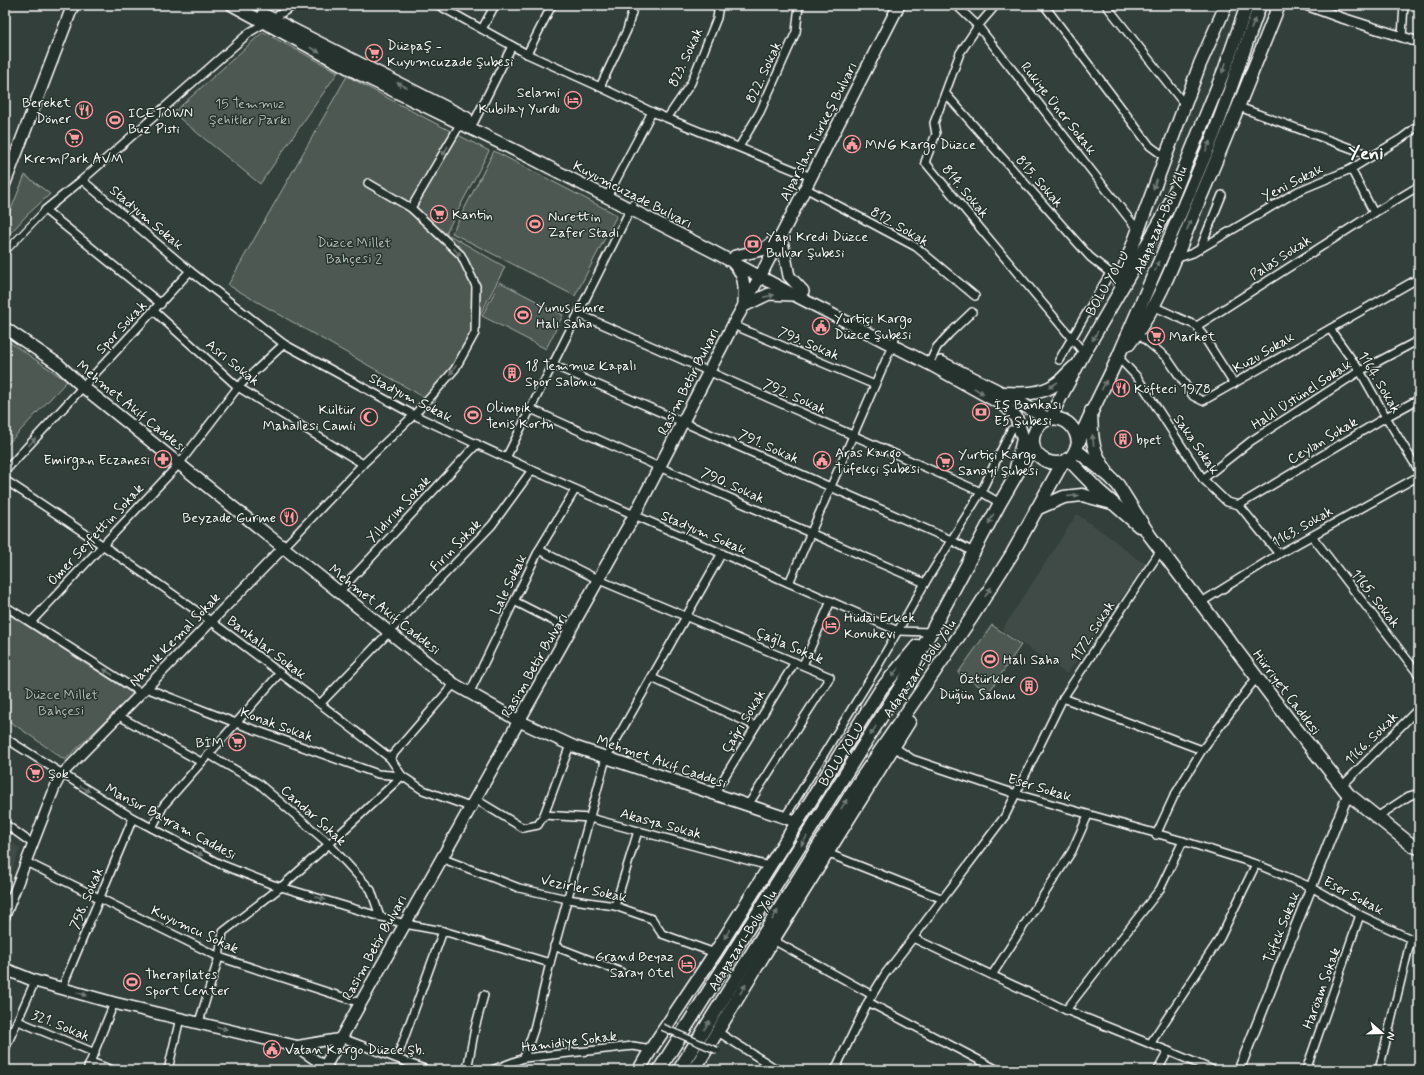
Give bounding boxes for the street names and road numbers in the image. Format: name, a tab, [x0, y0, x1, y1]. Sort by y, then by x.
street label: 823. Sokak	[664, 25, 707, 90]
street label: 822. Sokak	[742, 39, 786, 106]
street label: Alparslan Türkeş Bulvarı	[776, 59, 862, 204]
street label: Rukiye Üner Sokak	[1016, 59, 1100, 159]
street label: 815. Sokak	[1012, 152, 1067, 212]
street label: Kuyumcuzade Bulvarı	[570, 157, 695, 233]
street label: Yeni Sokak	[1259, 160, 1326, 206]
street label: 814. Sokak	[938, 161, 993, 222]
street label: Adapazarı-Bolu Yolu	[1130, 163, 1192, 277]
street label: Stadyum Sokak	[106, 181, 187, 254]
street label: 812. Sokak	[867, 203, 932, 251]
street label: Palas Sokak	[1246, 231, 1315, 284]
street label: BOLU YOLU	[1082, 248, 1134, 319]
street label: Spor Sokak	[92, 297, 151, 358]
street label: 793. Sokak	[775, 323, 842, 365]
street label: Rasim Betir Bulvarı	[654, 325, 724, 438]
street label: Kuzu Sokak	[1230, 328, 1298, 378]
street label: Asrı Sokak	[202, 336, 263, 390]
street label: 1164. Sokak	[1354, 348, 1405, 417]
street label: Halil Üstünel Sokak	[1248, 356, 1355, 434]
street label: Mehmet Akif Caddesi	[73, 357, 190, 457]
street label: Stadyum Sokak	[366, 369, 455, 427]
street label: 792. Sokak	[760, 375, 829, 419]
street label: Saka Sokak	[1169, 411, 1223, 478]
street label: Ceylan Sokak	[1284, 413, 1361, 469]
street label: 791. Sokak	[736, 426, 802, 468]
street label: 790. Sokak	[698, 464, 767, 508]
street label: Yıldırım Sokak	[363, 472, 435, 547]
street label: Ömer Seyfettin Sokak	[44, 480, 148, 589]
street label: 1163. Sokak	[1269, 502, 1336, 551]
street label: Stadyum Sokak	[658, 507, 749, 559]
street label: Fırın Sokak	[426, 516, 485, 576]
street label: Lale Sokak	[486, 551, 531, 618]
street label: Mehmet Akif Caddesi	[325, 561, 444, 659]
street label: 1165. Sokak	[1347, 566, 1404, 632]
street label: Namık Kemal Sokak	[125, 589, 224, 691]
street label: 1172. Sokak	[1066, 598, 1119, 665]
street label: Rasim Betir Bulvarı	[497, 610, 572, 721]
street label: Bankalar Sokak	[223, 612, 310, 684]
street label: Adapazarı-Bolu Yolu	[879, 616, 960, 721]
street label: Çağla Sokak	[753, 624, 826, 668]
street label: Hürriyet Caddesi	[1248, 646, 1324, 739]
street label: Çağrı Sokak	[718, 686, 770, 757]
street label: Konak Sokak	[238, 703, 316, 746]
street label: 1166. Sokak	[1341, 708, 1402, 769]
street label: BOLU YOLU	[815, 719, 869, 790]
street label: Mehmet Akif Caddesi	[594, 731, 729, 793]
street label: Eser Sokak	[1006, 770, 1074, 806]
street label: Mansur Bayram Caddesi	[102, 780, 239, 864]
street label: Candar Sokak	[277, 781, 350, 850]
street label: Akasya Sokak	[618, 804, 703, 843]
street label: 758. Sokak	[66, 865, 108, 932]
street label: Vezirler Sokak	[539, 871, 629, 907]
street label: Eser Sokak	[1320, 872, 1387, 919]
street label: Adapazarı-Bolu Yolu	[704, 887, 781, 995]
street label: Tüfek Sokak	[1259, 889, 1304, 966]
street label: Rasim Betir Bulvarı	[338, 891, 411, 1004]
street label: Kuyumcu Sokak	[148, 902, 241, 958]
street label: Haröam Sokak	[1299, 945, 1345, 1032]
street label: 321. Sokak	[29, 1006, 92, 1046]
street label: Hamidiye Sokak	[520, 1027, 618, 1057]

